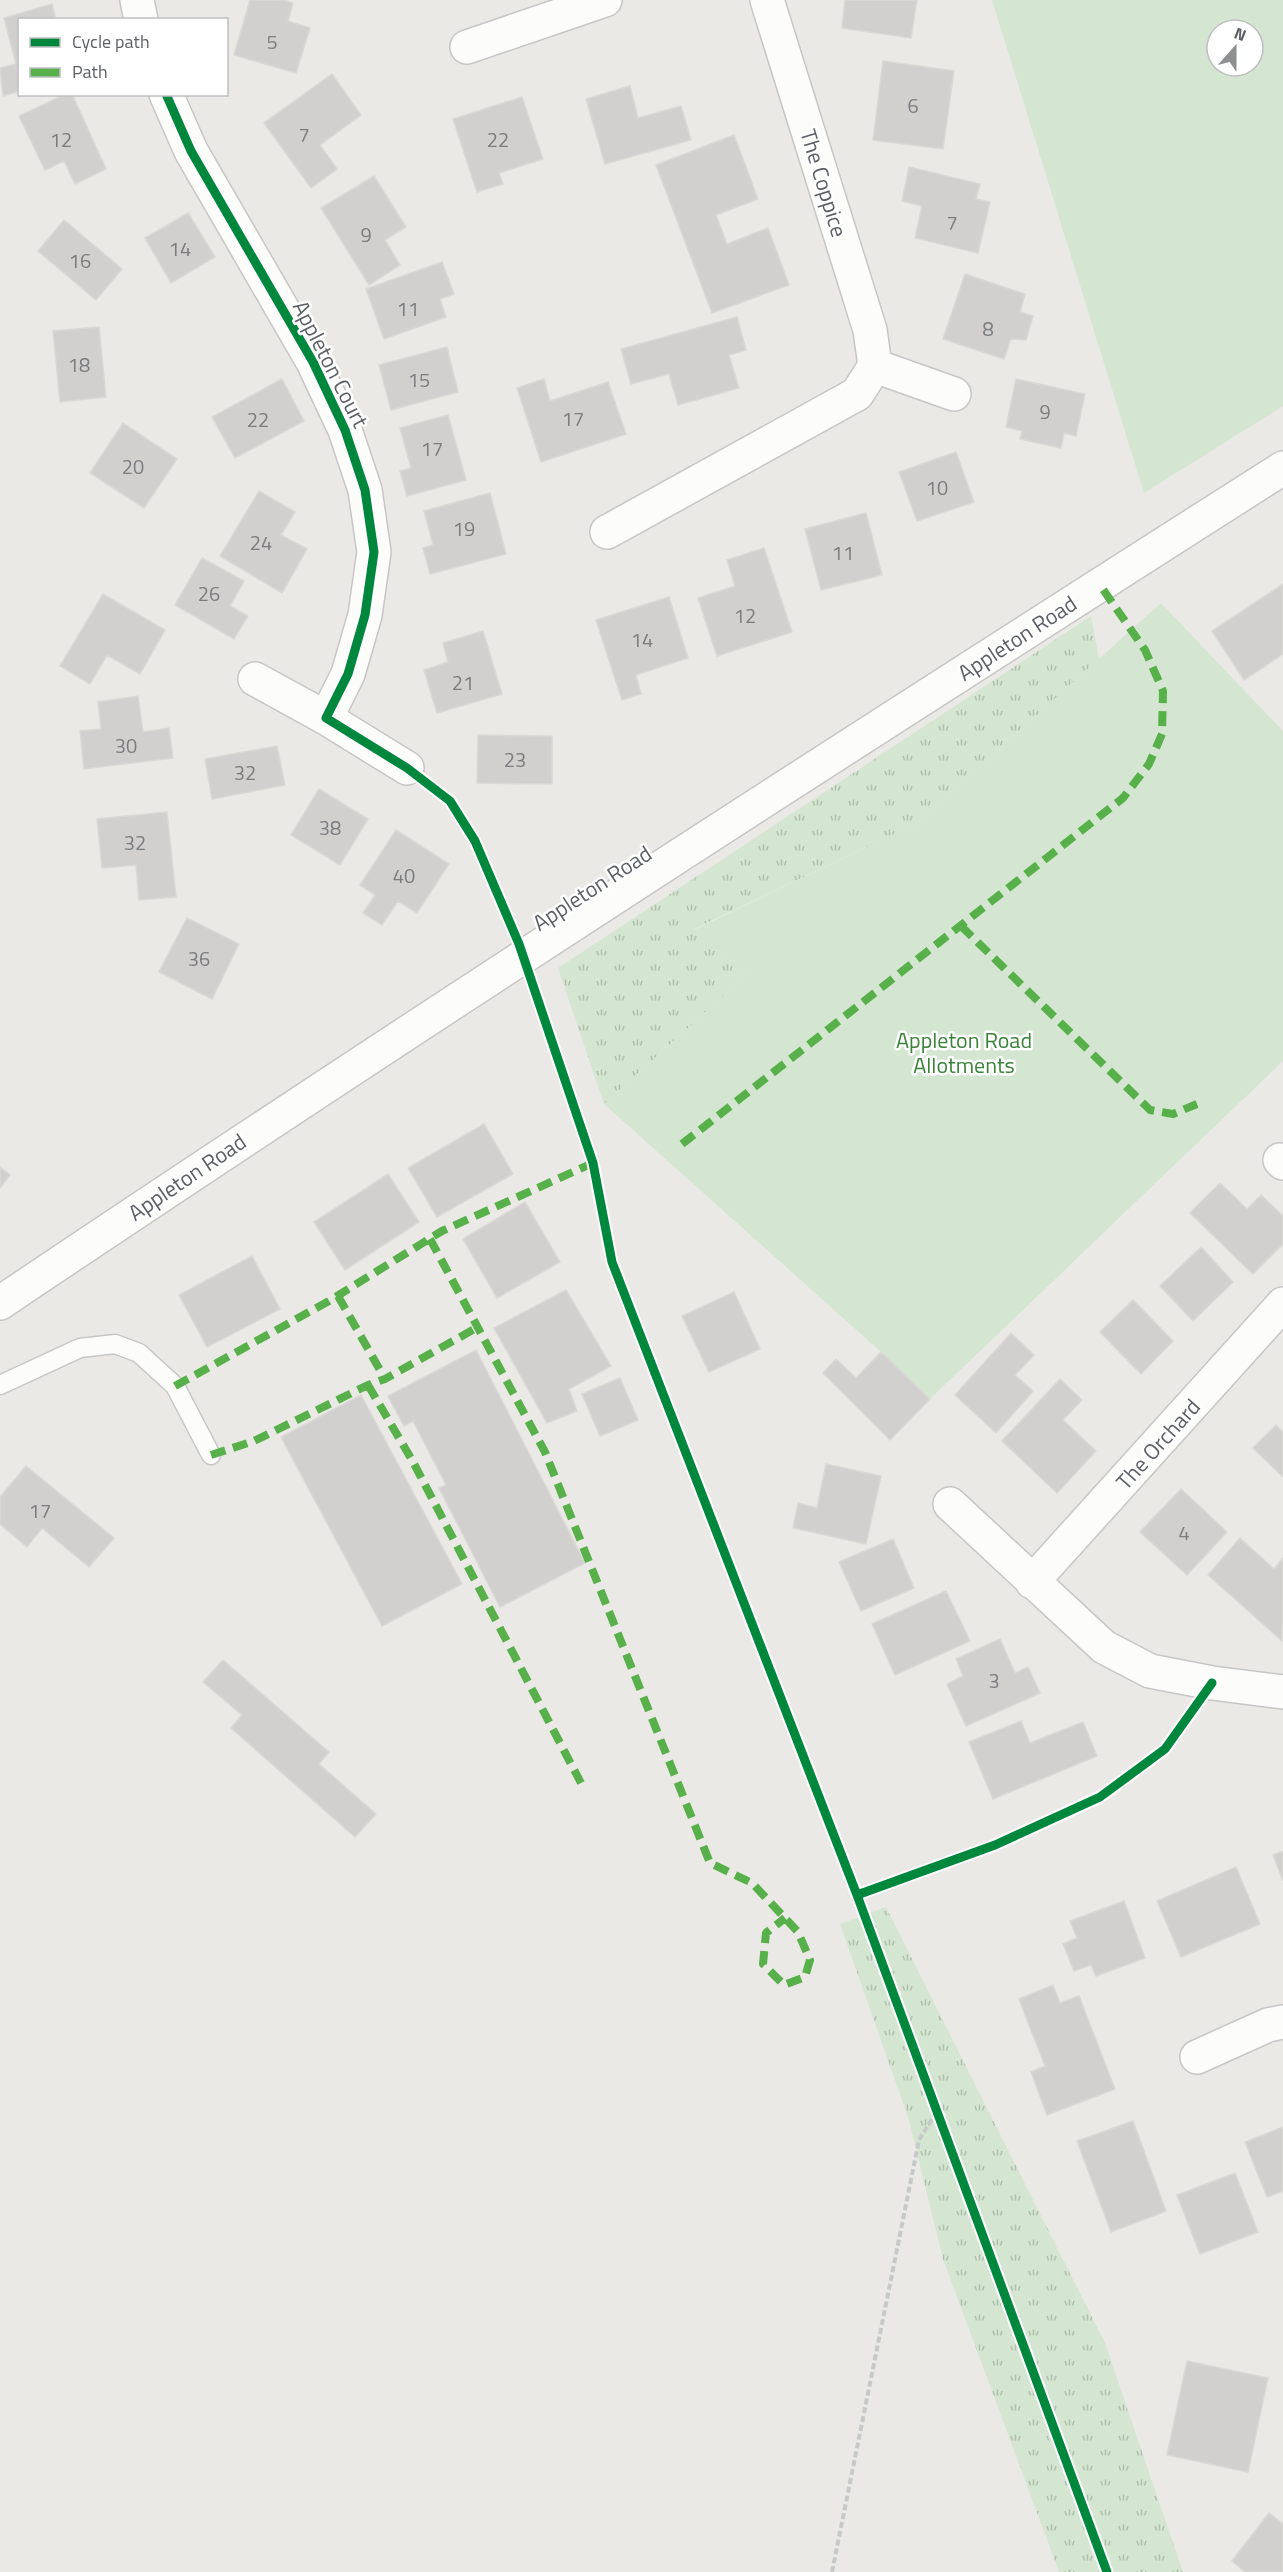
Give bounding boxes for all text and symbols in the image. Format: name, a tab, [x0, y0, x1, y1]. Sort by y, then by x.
legend	[18, 18, 228, 96]
north arrow	[1205, 18, 1265, 78]
text: N	[1231, 21, 1250, 47]
house number: 5	[266, 26, 278, 57]
text: Cycle path	[72, 28, 150, 55]
text: Path	[72, 58, 108, 85]
house number: 6	[907, 90, 919, 121]
house number: 7	[298, 119, 310, 150]
house number: 12	[50, 124, 72, 155]
house number: 22	[487, 124, 509, 155]
street label: The Coppice	[791, 125, 857, 241]
house number: 7	[946, 207, 958, 238]
house number: 9	[360, 219, 372, 250]
house number: 14	[169, 233, 191, 264]
house number: 16	[69, 245, 91, 276]
house number: 11	[397, 293, 419, 324]
street label: Appleton Court	[284, 294, 378, 434]
house number: 8	[982, 313, 994, 344]
house number: 18	[68, 349, 90, 380]
house number: 15	[408, 364, 430, 395]
house number: 9	[1039, 396, 1051, 427]
house number: 17	[562, 403, 584, 434]
house number: 22	[247, 404, 269, 435]
house number: 17	[421, 433, 443, 464]
house number: 20	[122, 451, 144, 482]
house number: 10	[926, 472, 948, 503]
house number: 19	[453, 513, 475, 544]
house number: 24	[250, 527, 272, 558]
house number: 11	[832, 537, 854, 568]
house number: 26	[198, 578, 220, 609]
street label: Appleton Road	[951, 587, 1083, 689]
house number: 12	[734, 600, 756, 631]
house number: 14	[631, 624, 653, 655]
house number: 21	[452, 667, 474, 698]
house number: 30	[115, 730, 137, 761]
house number: 23	[504, 744, 526, 775]
house number: 32	[234, 757, 256, 788]
house number: 38	[319, 812, 341, 843]
house number: 32	[124, 827, 146, 858]
street label: Appleton Road	[526, 837, 658, 939]
house number: 40	[393, 860, 415, 891]
house number: 36	[188, 943, 210, 974]
park label: Appleton Road Allotments	[896, 1023, 1032, 1082]
street label: Appleton Road	[121, 1125, 253, 1229]
street label: The Orchard	[1108, 1391, 1208, 1497]
house number: 17	[29, 1495, 51, 1526]
house number: 4	[1178, 1517, 1190, 1548]
house number: 3	[988, 1665, 1000, 1696]

